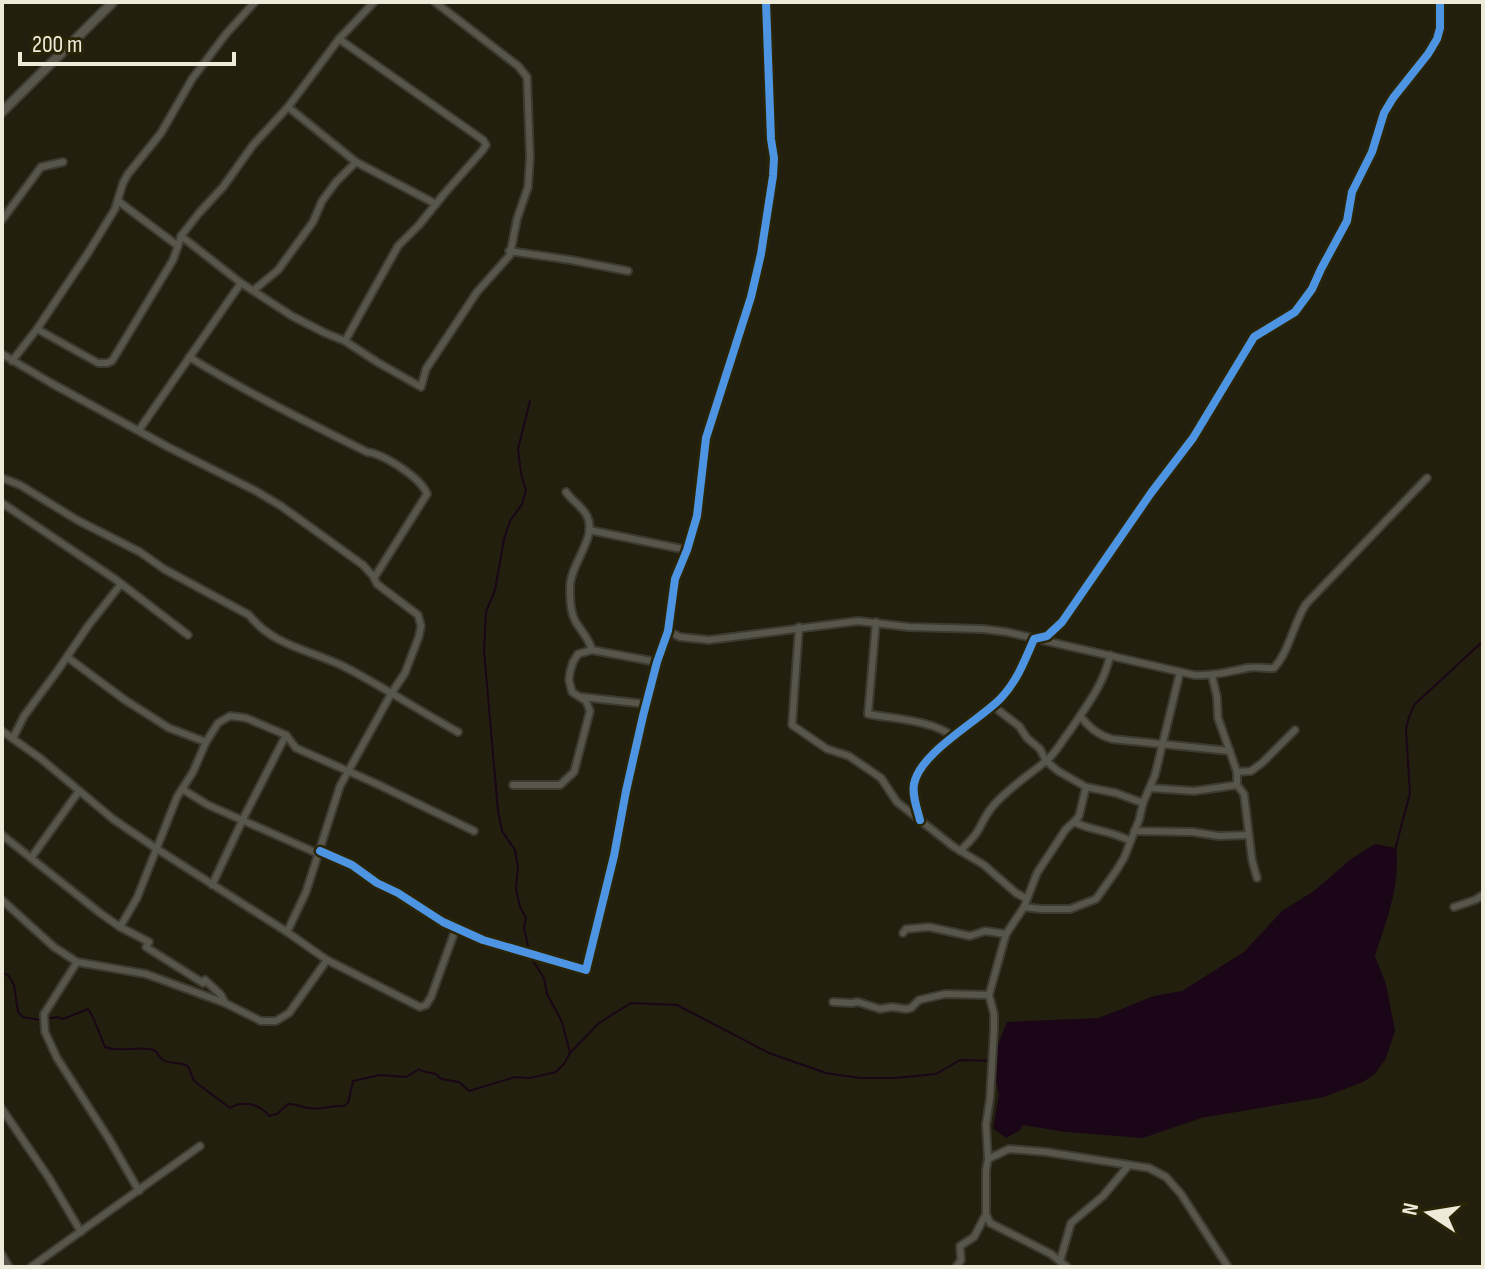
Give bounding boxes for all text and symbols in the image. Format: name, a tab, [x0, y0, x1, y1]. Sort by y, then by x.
scale bar	[20, 16, 234, 66]
text: 200 m	[32, 30, 83, 59]
north arrow	[1389, 1173, 1469, 1253]
text: N	[1396, 1201, 1425, 1218]

